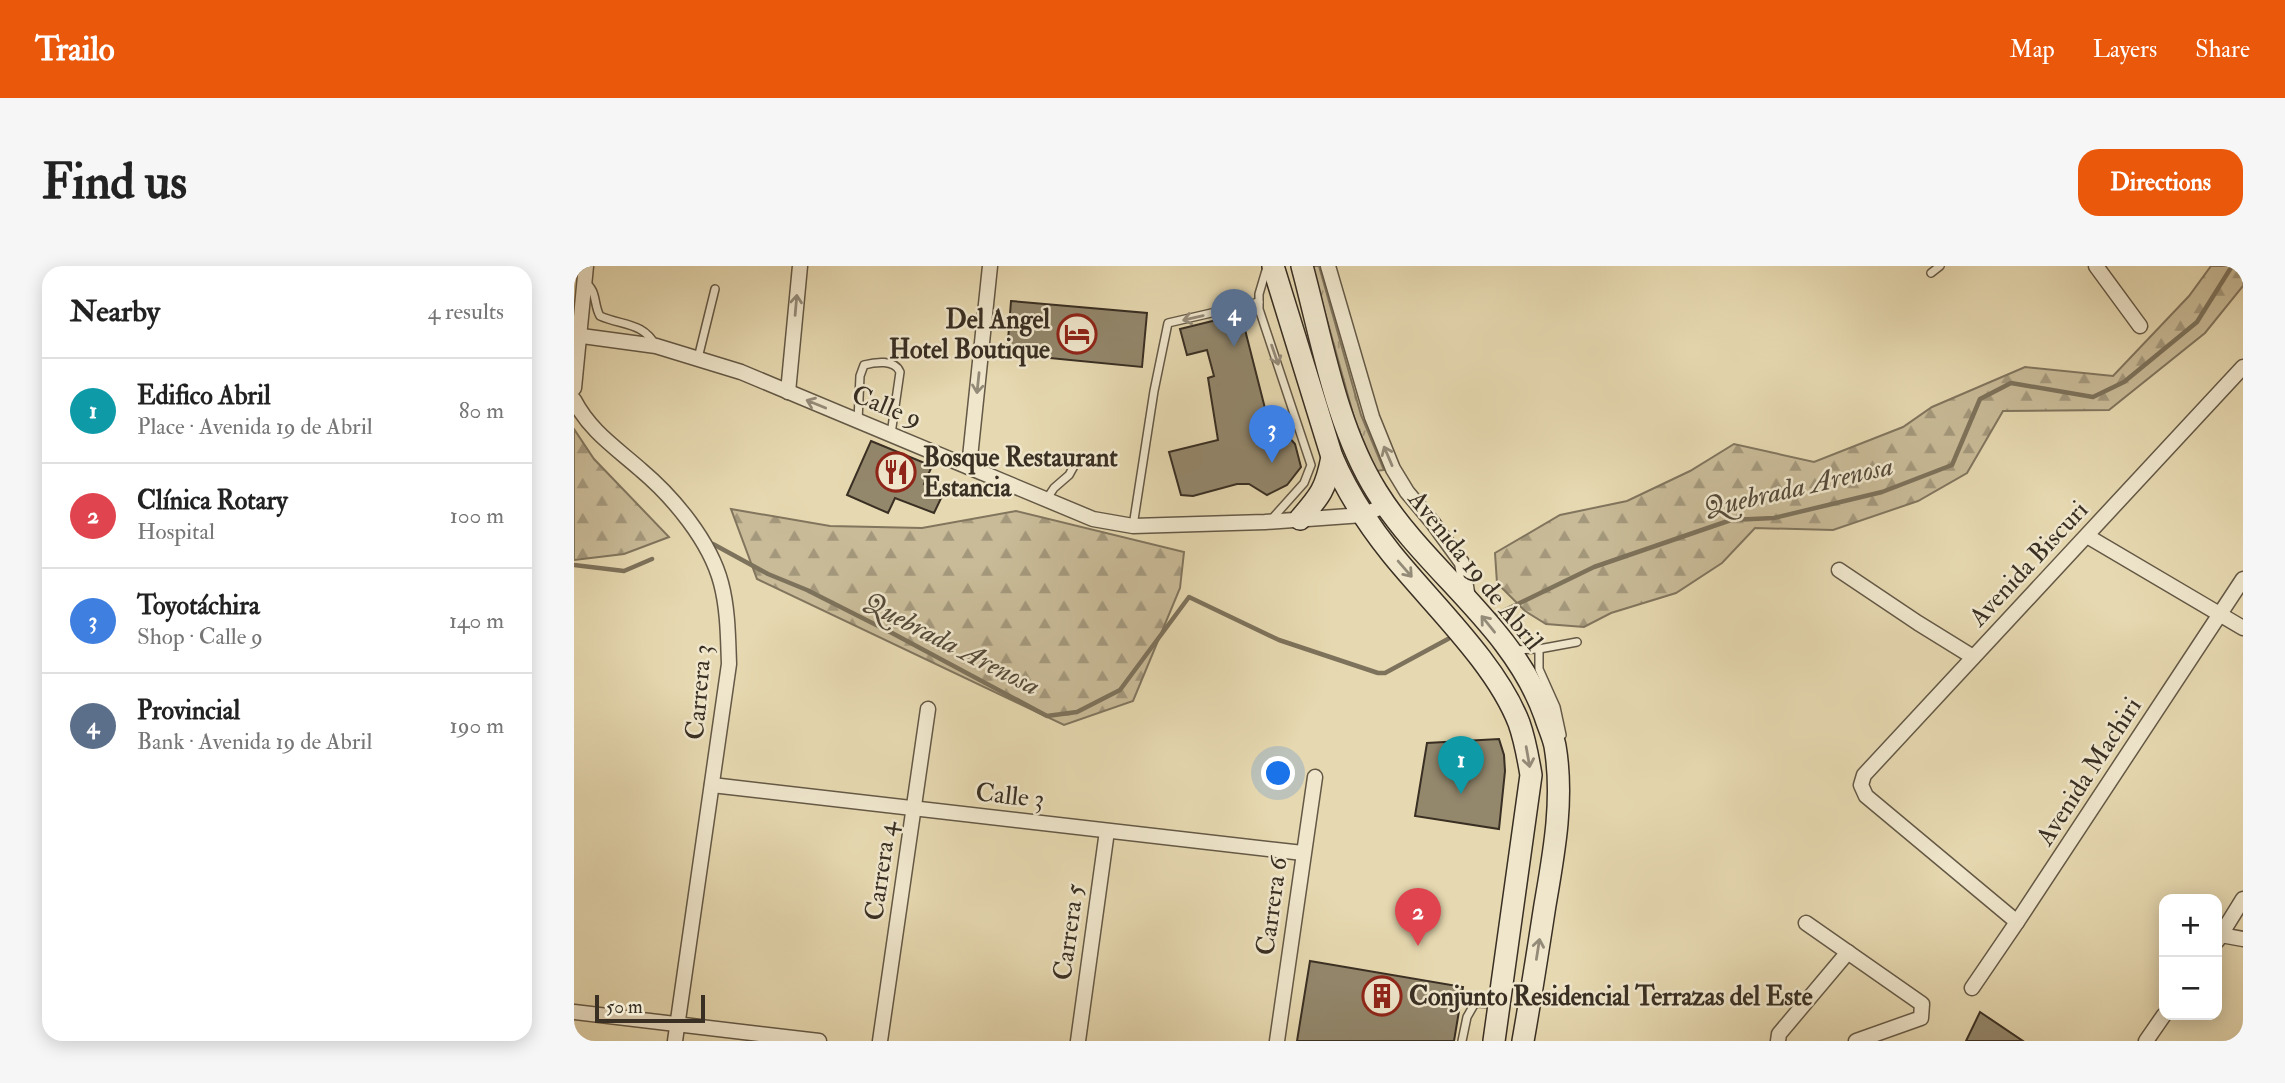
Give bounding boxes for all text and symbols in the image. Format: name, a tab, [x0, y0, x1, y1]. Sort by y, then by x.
text: Trailo	[35, 29, 115, 70]
text: Map	[2010, 34, 2055, 65]
text: Layers	[2093, 34, 2157, 65]
text: Share	[2195, 34, 2250, 65]
button: Directions	[2078, 149, 2243, 216]
text: Find us	[42, 152, 187, 213]
pin: 4	[1211, 289, 1257, 347]
text: Nearby	[70, 293, 160, 330]
one-way arrow	[790, 294, 803, 317]
text: 4 results	[428, 297, 504, 326]
place label: Del Angel Hotel Boutique	[889, 304, 1050, 367]
one-way arrow	[1182, 311, 1205, 325]
hotel icon: Del Angel Hotel Boutique	[1056, 313, 1098, 355]
one-way arrow	[1269, 344, 1282, 366]
one-way arrow	[971, 371, 984, 393]
street label: Calle 9	[847, 379, 926, 435]
text: Edifico Abril	[137, 380, 271, 412]
text: 1	[89, 396, 97, 425]
text: 80 m	[459, 396, 504, 425]
one-way arrow	[805, 396, 827, 409]
pin: 3	[1249, 405, 1295, 463]
text: Place · Avenida 19 de Abril	[137, 412, 373, 441]
place label: Bosque Restaurant Estancia	[923, 442, 1118, 504]
one-way arrow	[1380, 446, 1393, 467]
water label: Quebrada Arenosa	[1700, 449, 1897, 526]
restaurant icon: Bosque Restaurant Estancia	[875, 451, 917, 493]
street label: Avenida 19 de Abril	[1400, 483, 1550, 657]
text: Clínica Rotary	[137, 485, 288, 517]
street label: Avenida Biscuri	[1962, 494, 2095, 634]
text: 2	[87, 501, 99, 530]
text: 100 m	[450, 501, 504, 530]
text: Hospital	[137, 517, 215, 546]
one-way arrow	[1397, 560, 1413, 578]
water label: Quebrada Arenosa	[857, 585, 1046, 704]
text: Toyotáchira	[137, 590, 260, 622]
text: 3	[89, 606, 97, 635]
text: 140 m	[449, 606, 504, 635]
one-way arrow	[1481, 615, 1496, 633]
text: Shop · Calle 9	[137, 622, 263, 651]
street label: Carrera 3	[679, 643, 719, 741]
street label: Avenida Machiri	[2029, 691, 2149, 852]
text: Provincial	[137, 695, 240, 727]
text: 4	[87, 711, 99, 740]
text: 190 m	[450, 711, 504, 740]
text: Bank · Avenida 19 de Abril	[137, 727, 372, 756]
pin: 1	[1438, 736, 1484, 794]
one-way arrow	[1522, 745, 1535, 768]
your location	[1261, 756, 1295, 790]
street label: Calle 3	[974, 776, 1046, 816]
street label: Carrera 4	[858, 819, 904, 923]
street label: Carrera 6	[1249, 853, 1295, 957]
street label: Carrera 5	[1046, 881, 1092, 982]
pin: 2	[1395, 888, 1441, 946]
map controls	[2159, 894, 2222, 1020]
button: +	[2159, 894, 2222, 957]
one-way arrow	[1532, 939, 1545, 961]
button: −	[2159, 957, 2222, 1020]
building icon: Conjunto Residencial Terrazas del Este	[1361, 975, 1403, 1017]
place label: Conjunto Residencial Terrazas del Este	[1409, 981, 1813, 1013]
scale bar	[595, 992, 705, 1024]
text: 50 m	[606, 995, 643, 1019]

